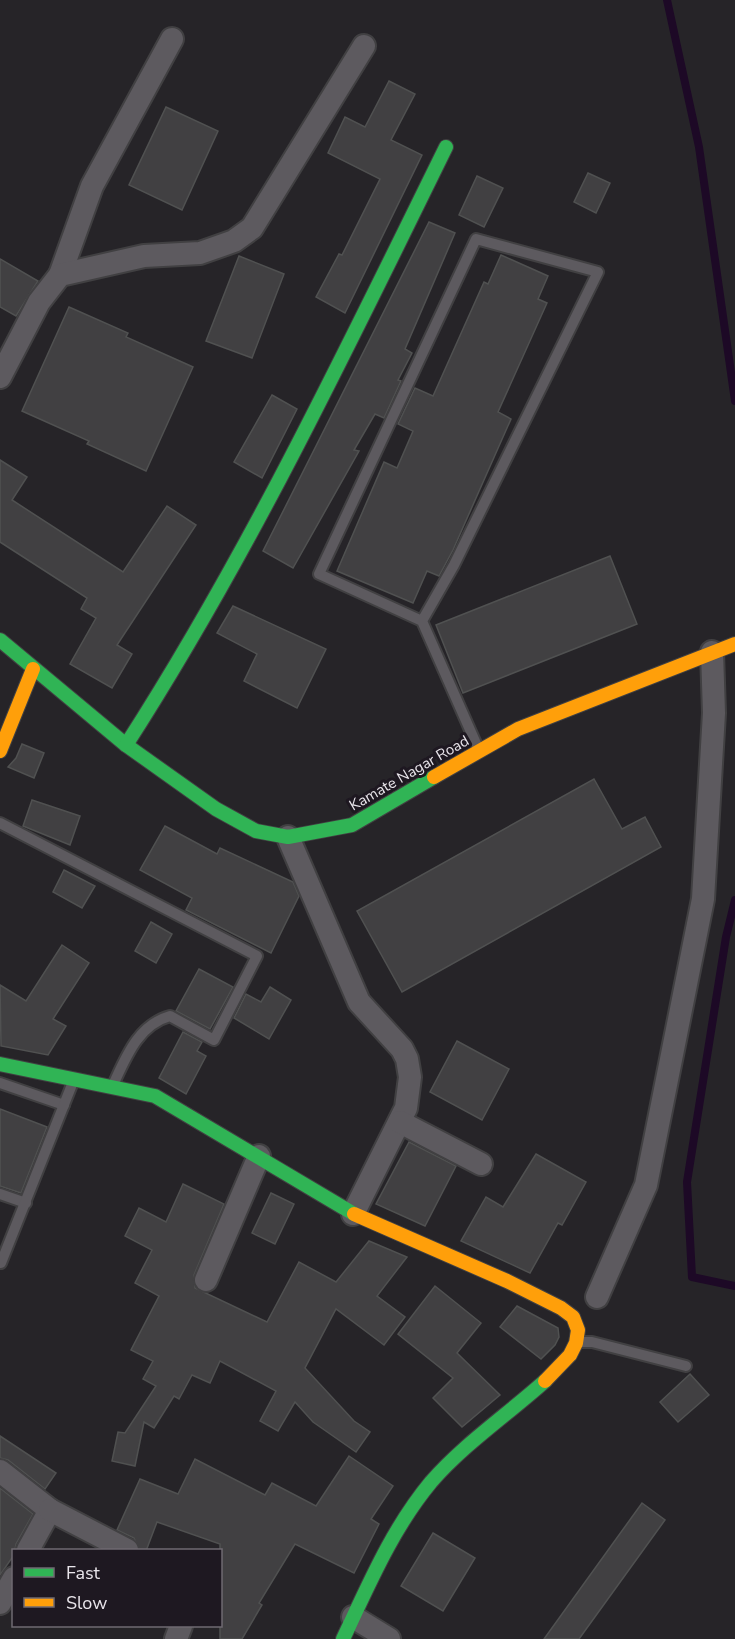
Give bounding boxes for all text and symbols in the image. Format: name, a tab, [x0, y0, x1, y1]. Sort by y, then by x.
street label: Kamate Nagar Road	[346, 731, 472, 815]
legend	[12, 1549, 222, 1627]
text: Fast	[66, 1561, 101, 1585]
text: Slow	[66, 1591, 107, 1615]

